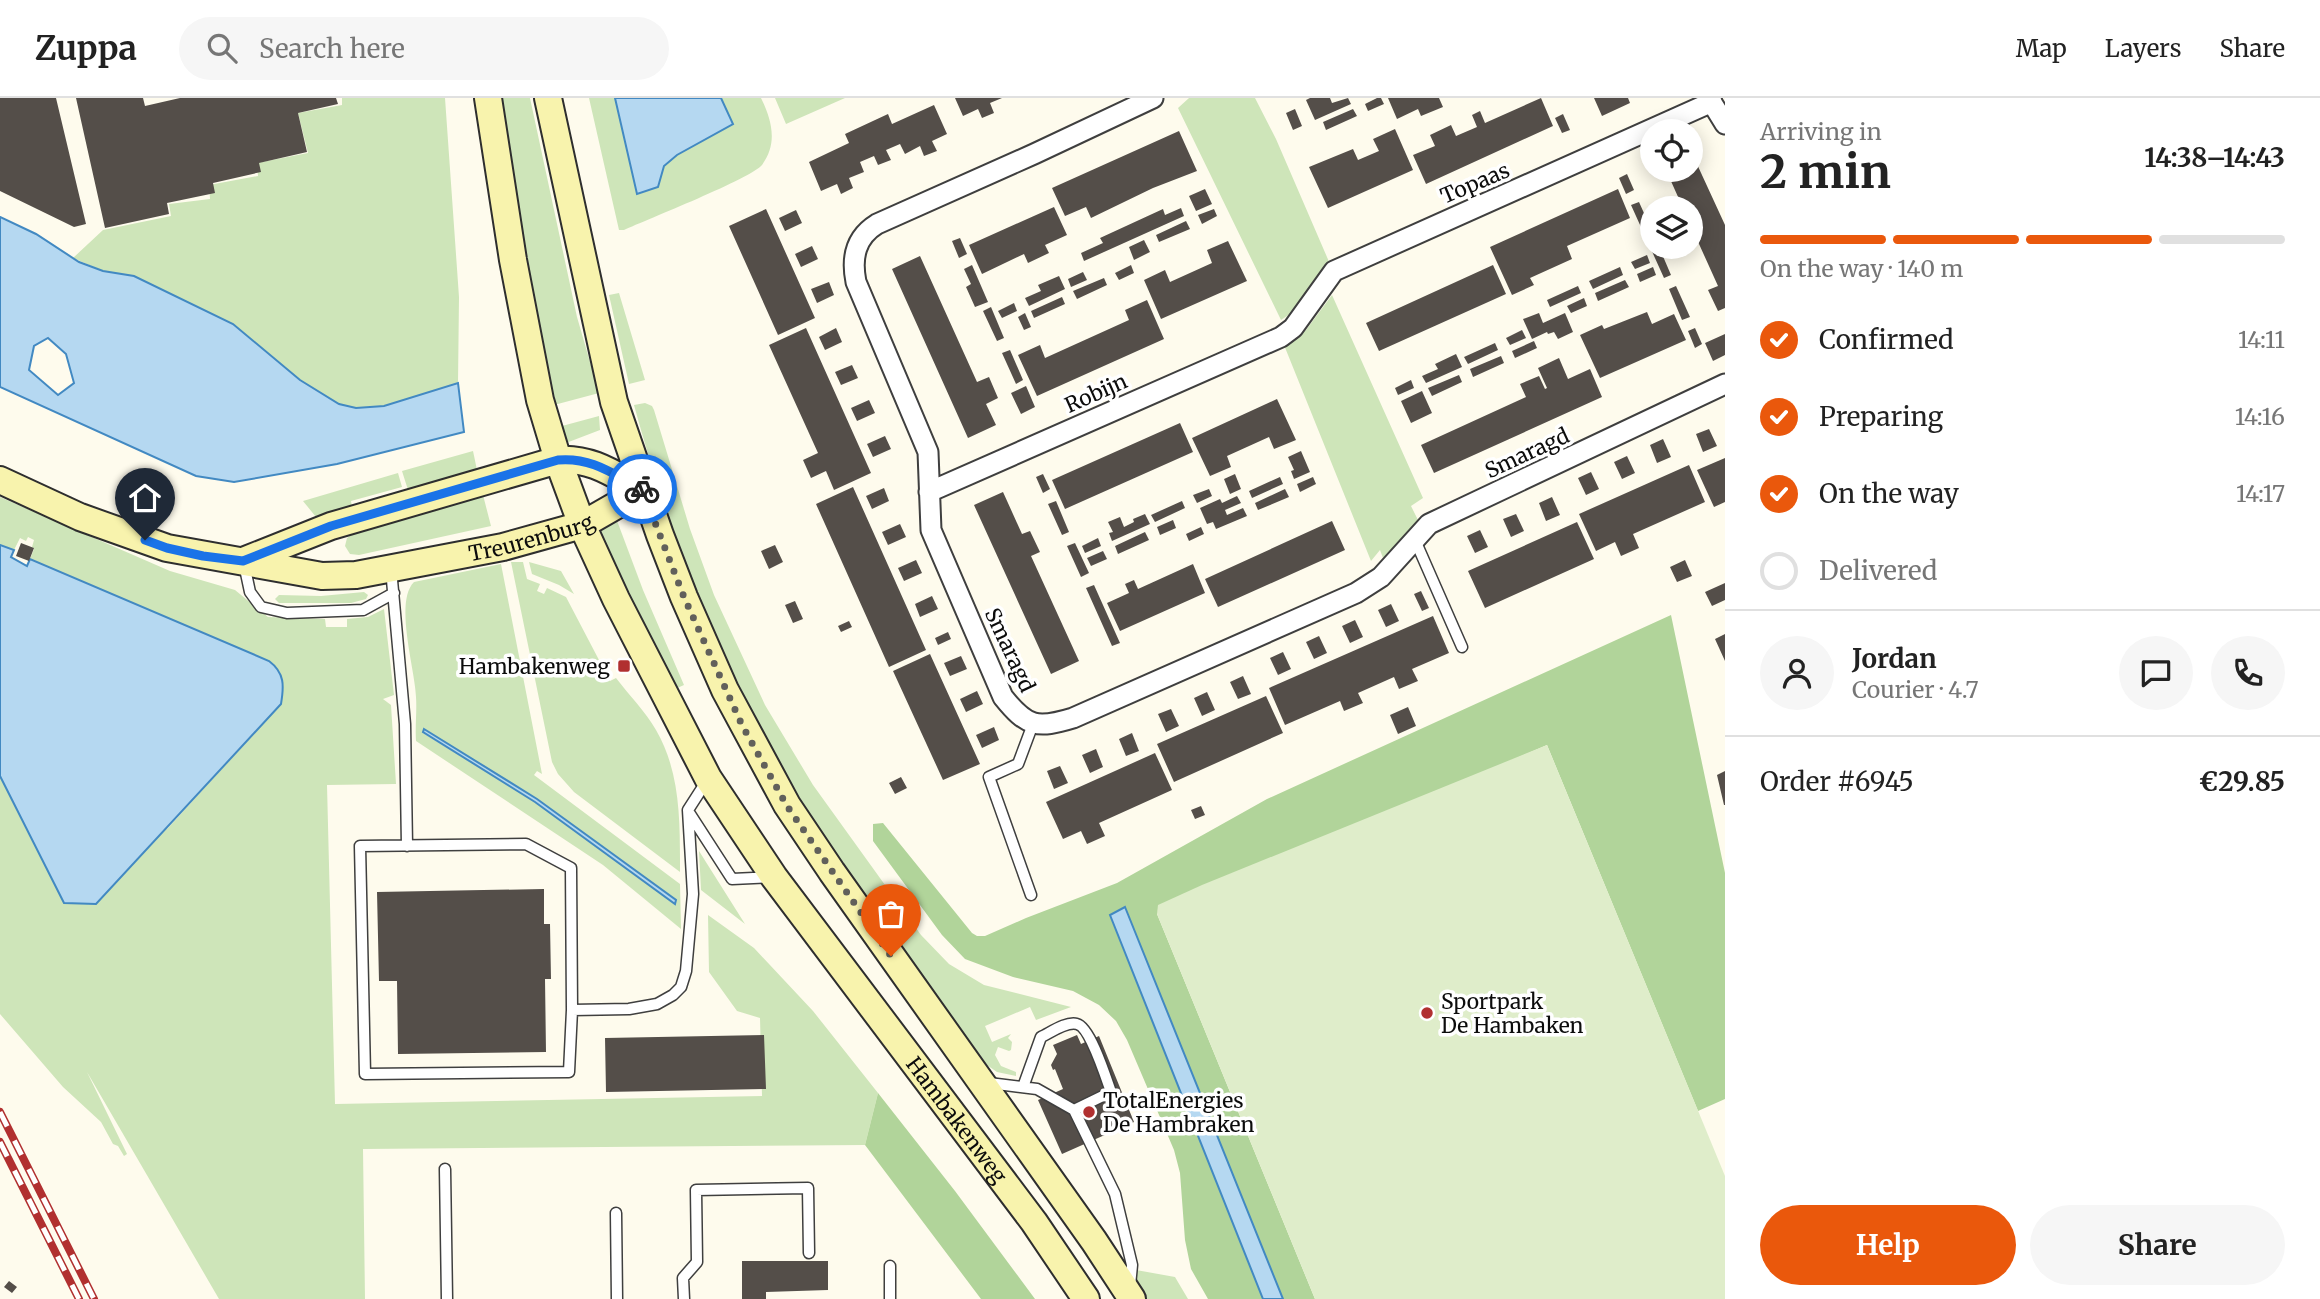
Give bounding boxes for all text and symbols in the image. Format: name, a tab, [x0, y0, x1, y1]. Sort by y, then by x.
search box	[179, 17, 669, 80]
text: Zuppa	[35, 28, 137, 69]
icon: search	[203, 29, 241, 67]
text: Search here	[259, 32, 405, 65]
text: Map	[2016, 33, 2067, 64]
text: Layers	[2105, 33, 2181, 64]
text: Share	[2219, 33, 2285, 64]
text: Arriving in	[1760, 117, 1882, 146]
map controls	[1640, 119, 1703, 259]
button: locate	[1640, 119, 1703, 182]
text: 14:38–14:43	[2144, 141, 2285, 174]
text: 2 min	[1760, 143, 1891, 201]
street label: Topaas	[1436, 156, 1514, 210]
button: layers	[1640, 196, 1703, 259]
text: On the way · 140 m	[1760, 254, 1963, 283]
icon: check	[1760, 321, 1798, 359]
text: Confirmed	[1819, 323, 1954, 356]
text: 14:11	[2238, 325, 2285, 354]
street label: Robijn	[1060, 367, 1132, 419]
icon: check	[1760, 398, 1798, 436]
text: Preparing	[1819, 400, 1943, 433]
text: 14:16	[2235, 402, 2285, 431]
street label: Smaragd	[1481, 422, 1574, 484]
courier	[607, 454, 677, 524]
pin	[115, 468, 175, 540]
icon: bike	[623, 470, 661, 508]
icon: check	[1760, 475, 1798, 513]
text: On the way	[1819, 477, 1959, 510]
icon: home	[126, 479, 164, 517]
text: 14:17	[2236, 479, 2285, 508]
street label: Treurenburg	[466, 507, 599, 567]
text: Delivered	[1819, 554, 1938, 587]
street label: Smaragd	[979, 604, 1041, 697]
button: person	[1760, 636, 1834, 710]
button: chat	[2119, 636, 2193, 710]
button: phone	[2211, 636, 2285, 710]
text: Jordan	[1852, 642, 1937, 675]
place label: Hambakenweg	[459, 653, 610, 680]
marker: Hambakenweg	[616, 658, 632, 674]
text: Courier · 4.7	[1852, 675, 1979, 704]
text: Order #6945	[1760, 765, 1914, 798]
text: €29.85	[2199, 765, 2285, 798]
pin	[861, 884, 921, 956]
icon: bag	[872, 895, 910, 933]
place label: Sportpark De Hambaken	[1441, 988, 1584, 1039]
marker: Sportpark De Hambaken	[1419, 1005, 1435, 1021]
street label: Hambakenweg	[901, 1051, 1013, 1188]
place label: TotalEnergies De Hambraken	[1103, 1087, 1254, 1138]
marker: TotalEnergies De Hambraken	[1081, 1104, 1097, 1120]
button: Help	[1760, 1205, 2016, 1285]
button: Share	[2030, 1205, 2285, 1285]

